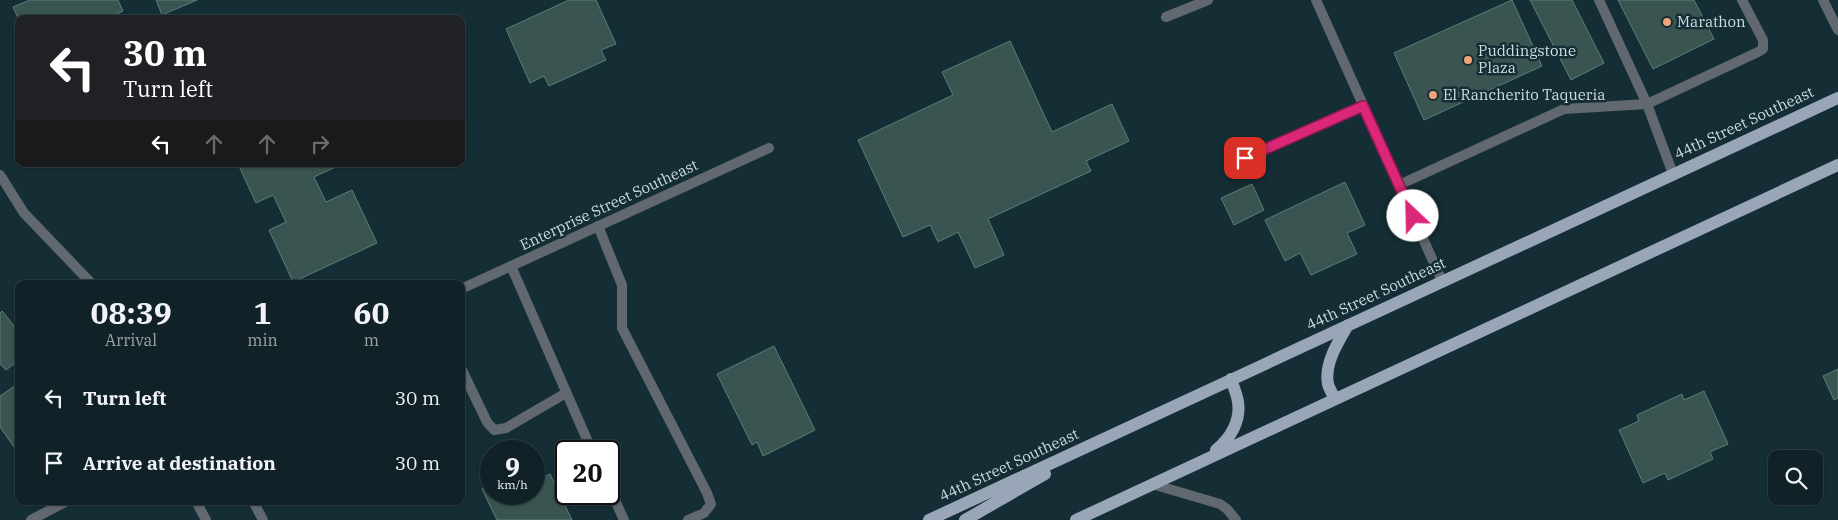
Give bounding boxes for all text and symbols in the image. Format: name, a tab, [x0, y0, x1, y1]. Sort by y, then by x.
place label: Marathon	[1677, 12, 1746, 31]
marker: Marathon	[1661, 16, 1673, 28]
text: 30 m	[123, 30, 207, 76]
icon: left	[40, 35, 105, 100]
place label: Puddingstone Plaza	[1478, 41, 1576, 77]
marker: Puddingstone Plaza	[1462, 54, 1474, 66]
text: Turn left	[123, 74, 213, 103]
street label: 44th Street Southeast	[1671, 82, 1817, 163]
place label: El Rancherito Taqueria	[1443, 85, 1605, 104]
marker: El Rancherito Taqueria	[1427, 89, 1439, 101]
icon: left	[147, 130, 175, 158]
icon: ahead	[200, 130, 228, 158]
icon: ahead	[253, 130, 281, 158]
icon: right	[306, 130, 334, 158]
pin	[1224, 137, 1266, 179]
icon: arrive	[1231, 144, 1259, 172]
street label: Enterprise Street Southeast	[517, 155, 701, 254]
position arrow	[1386, 189, 1438, 241]
street label: 44th Street Southeast	[1303, 253, 1449, 334]
text: 08:39	[91, 293, 172, 332]
text: 1	[254, 293, 272, 332]
text: 60	[353, 293, 389, 332]
text: Arrival	[105, 330, 157, 350]
text: min	[247, 330, 278, 350]
text: m	[364, 330, 379, 350]
icon: left	[40, 384, 68, 412]
text: Turn left	[83, 386, 166, 410]
text: 30 m	[395, 386, 440, 410]
street label: 44th Street Southeast	[936, 424, 1082, 505]
speed limit sign: 20	[555, 440, 620, 505]
icon: arrive	[40, 449, 68, 477]
text: 9	[505, 450, 520, 483]
map controls	[1768, 450, 1823, 505]
button: search	[1768, 450, 1823, 505]
text: Arrive at destination	[83, 451, 276, 475]
text: 30 m	[395, 451, 440, 475]
text: km/h	[497, 477, 528, 492]

